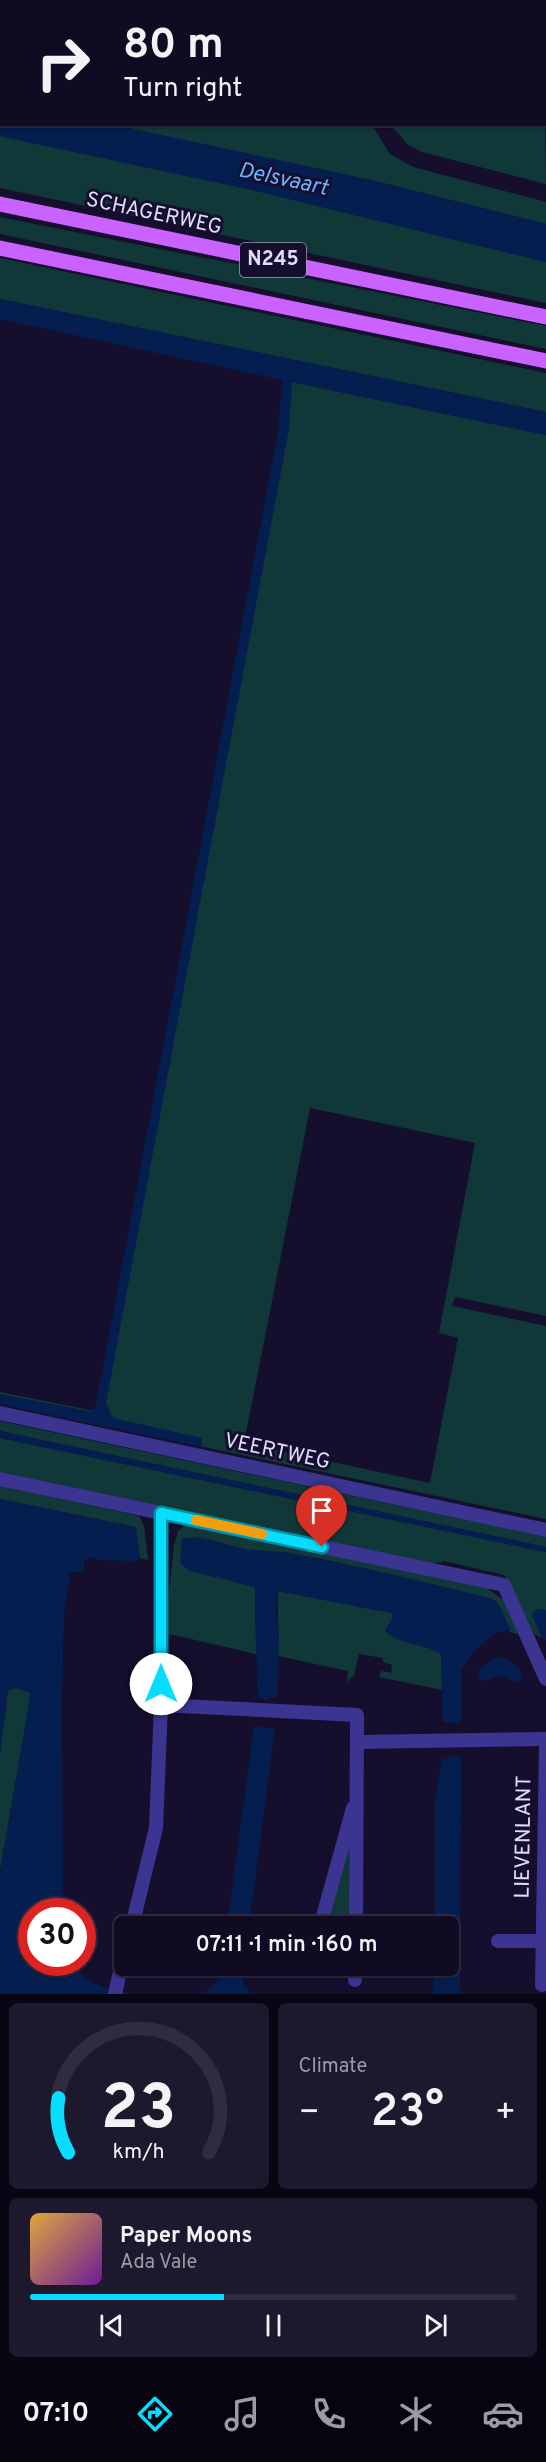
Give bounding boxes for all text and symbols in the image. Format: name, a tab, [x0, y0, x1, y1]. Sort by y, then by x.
text: 80 m	[123, 20, 224, 73]
icon: right	[24, 24, 102, 102]
text: Turn right	[123, 72, 242, 106]
water label: Delsvaart	[236, 157, 331, 203]
street label: SCHAGERWEG	[84, 186, 224, 242]
road number: N245	[240, 243, 306, 277]
street label: VEERTWEG	[222, 1428, 332, 1476]
pin	[296, 1485, 347, 1547]
icon: arrive	[305, 1494, 338, 1527]
position arrow	[129, 1652, 193, 1716]
street label: LIEVENLANT	[509, 1775, 539, 1899]
speed limit sign: 30	[18, 1898, 96, 1976]
text: 07:11 · 1 min · 160 m	[196, 1932, 377, 1959]
text: Climate	[299, 2054, 367, 2080]
text: 23	[101, 2072, 177, 2151]
text: 23°	[371, 2085, 444, 2142]
text: −	[299, 2093, 320, 2135]
text: +	[495, 2093, 516, 2135]
text: km/h	[113, 2139, 165, 2166]
text: Paper Moons	[120, 2223, 252, 2250]
text: Ada Vale	[120, 2250, 197, 2276]
icon: previous	[95, 2309, 128, 2342]
icon: pause	[257, 2309, 290, 2342]
icon: next	[419, 2309, 452, 2342]
icon: directions	[134, 2393, 176, 2435]
icon: music	[221, 2393, 263, 2435]
icon: phone	[308, 2393, 350, 2435]
icon: climate	[395, 2393, 437, 2435]
icon: car	[482, 2393, 524, 2435]
text: 07:10	[22, 2397, 89, 2431]

